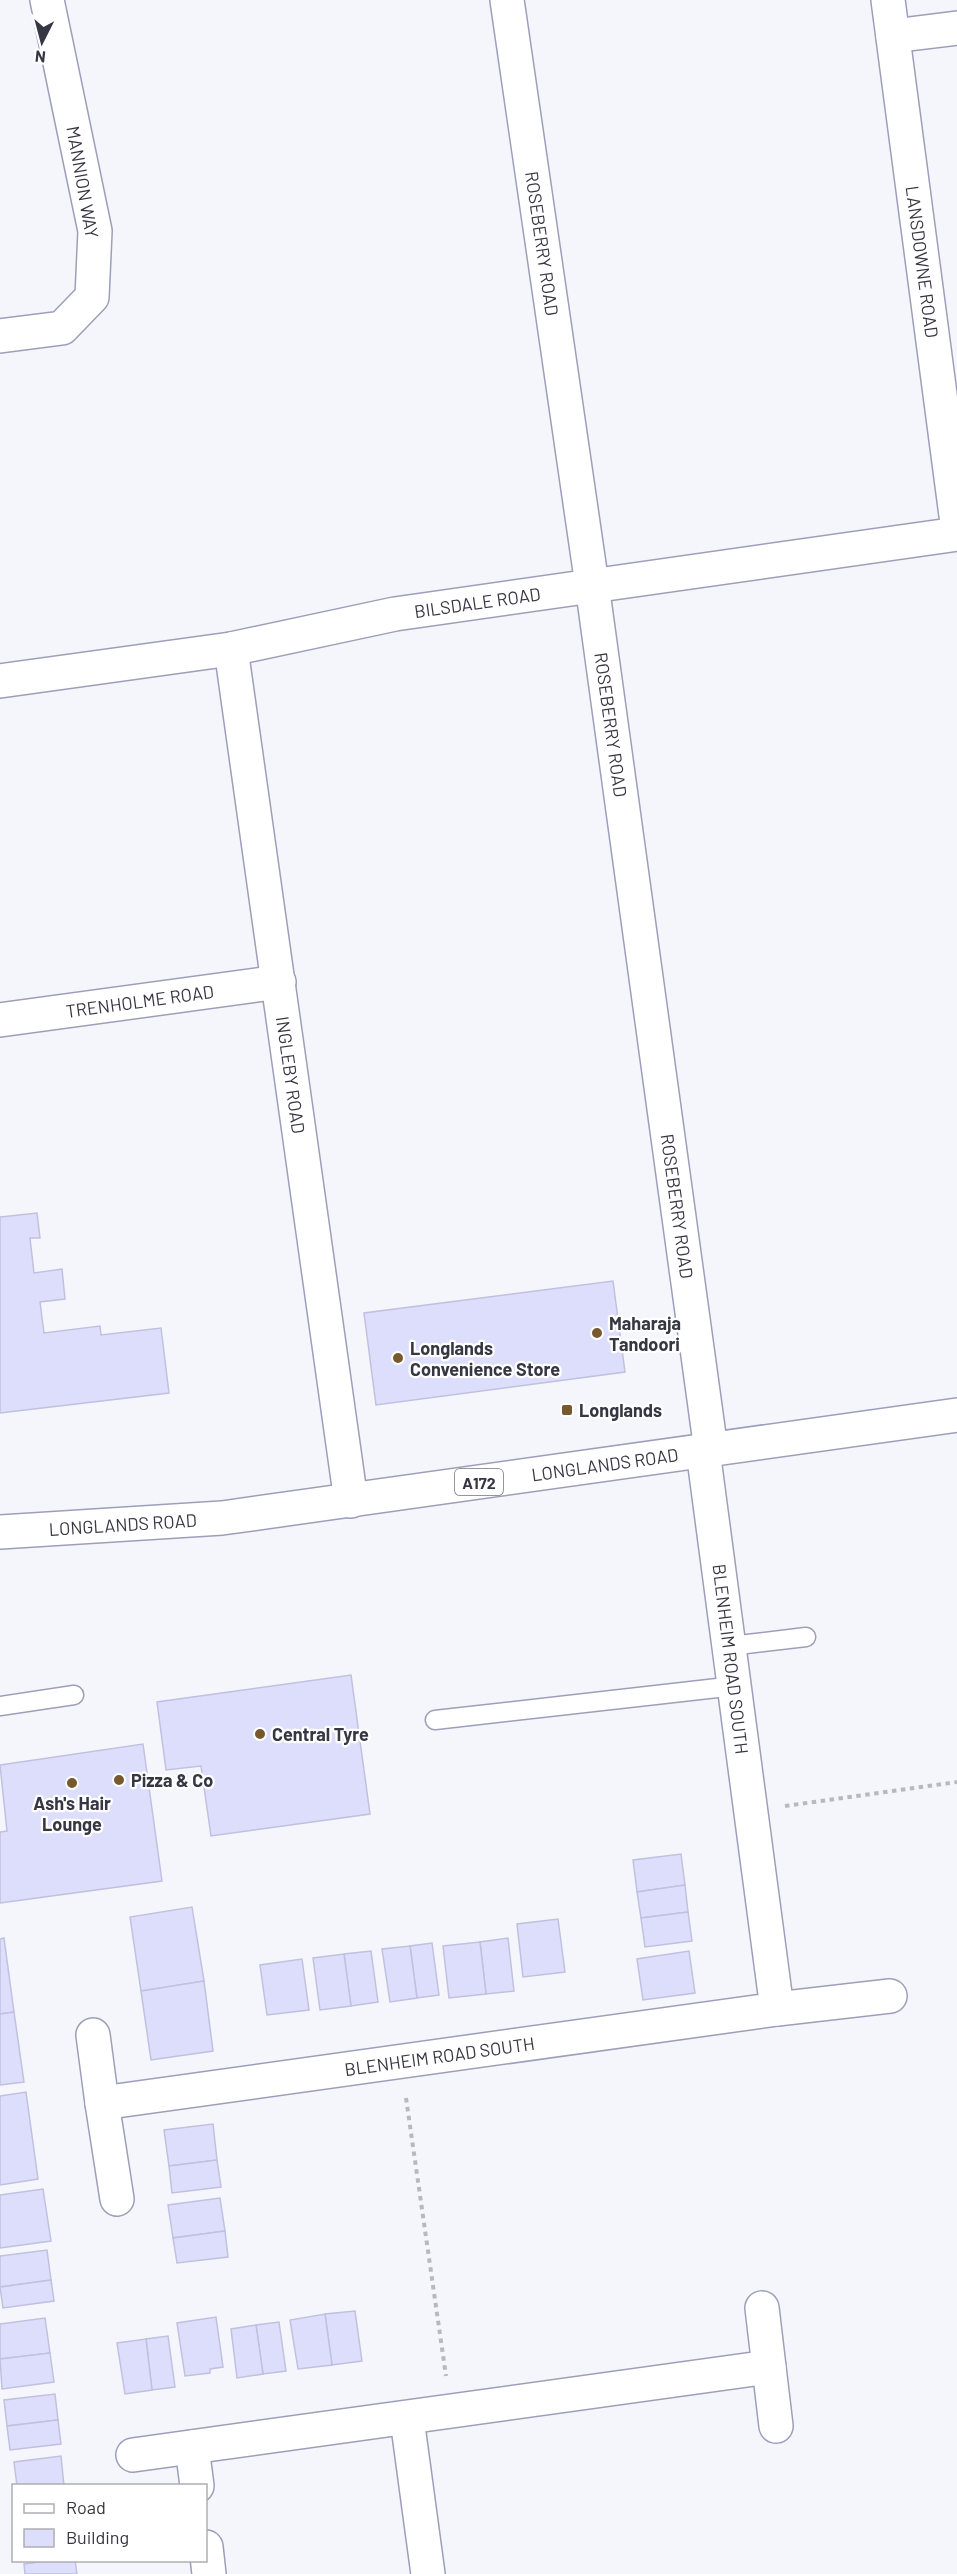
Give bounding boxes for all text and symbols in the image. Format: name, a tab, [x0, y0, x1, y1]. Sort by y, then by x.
north arrow	[12, 12, 72, 72]
text: N	[34, 47, 47, 67]
street label: MANNION WAY	[62, 124, 104, 240]
street label: ROSEBERRY ROAD	[521, 170, 564, 317]
street label: LANSDOWNE ROAD	[902, 184, 943, 339]
street label: BILSDALE ROAD	[413, 582, 542, 622]
street label: ROSEBERRY ROAD	[590, 651, 632, 798]
street label: TRENHOLME ROAD	[64, 980, 215, 1022]
street label: INGLEBY ROAD	[272, 1015, 310, 1135]
street label: ROSEBERRY ROAD	[657, 1132, 698, 1280]
place label: Maharaja Tandoori	[609, 1312, 681, 1355]
marker: Maharaja Tandoori	[590, 1326, 604, 1340]
place label: Longlands Convenience Store	[410, 1337, 560, 1380]
marker: Longlands Convenience Store	[391, 1351, 405, 1365]
place label: Longlands	[579, 1399, 662, 1421]
marker: Longlands	[560, 1403, 574, 1417]
street label: LONGLANDS ROAD	[530, 1443, 680, 1486]
road number: A172	[455, 1469, 503, 1495]
street label: LONGLANDS ROAD	[48, 1509, 197, 1540]
street label: BLENHEIM ROAD SOUTH	[708, 1563, 754, 1755]
place label: Central Tyre	[272, 1723, 369, 1745]
marker: Central Tyre	[253, 1727, 267, 1741]
place label: Pizza & Co	[131, 1769, 213, 1791]
marker: Pizza & Co	[112, 1773, 126, 1787]
marker: Ash's Hair Lounge	[65, 1776, 79, 1790]
place label: Ash's Hair Lounge	[33, 1792, 111, 1835]
street label: BLENHEIM ROAD SOUTH	[343, 2032, 536, 2080]
legend	[12, 2484, 207, 2562]
text: Road	[66, 2496, 106, 2518]
text: Building	[66, 2526, 129, 2548]

